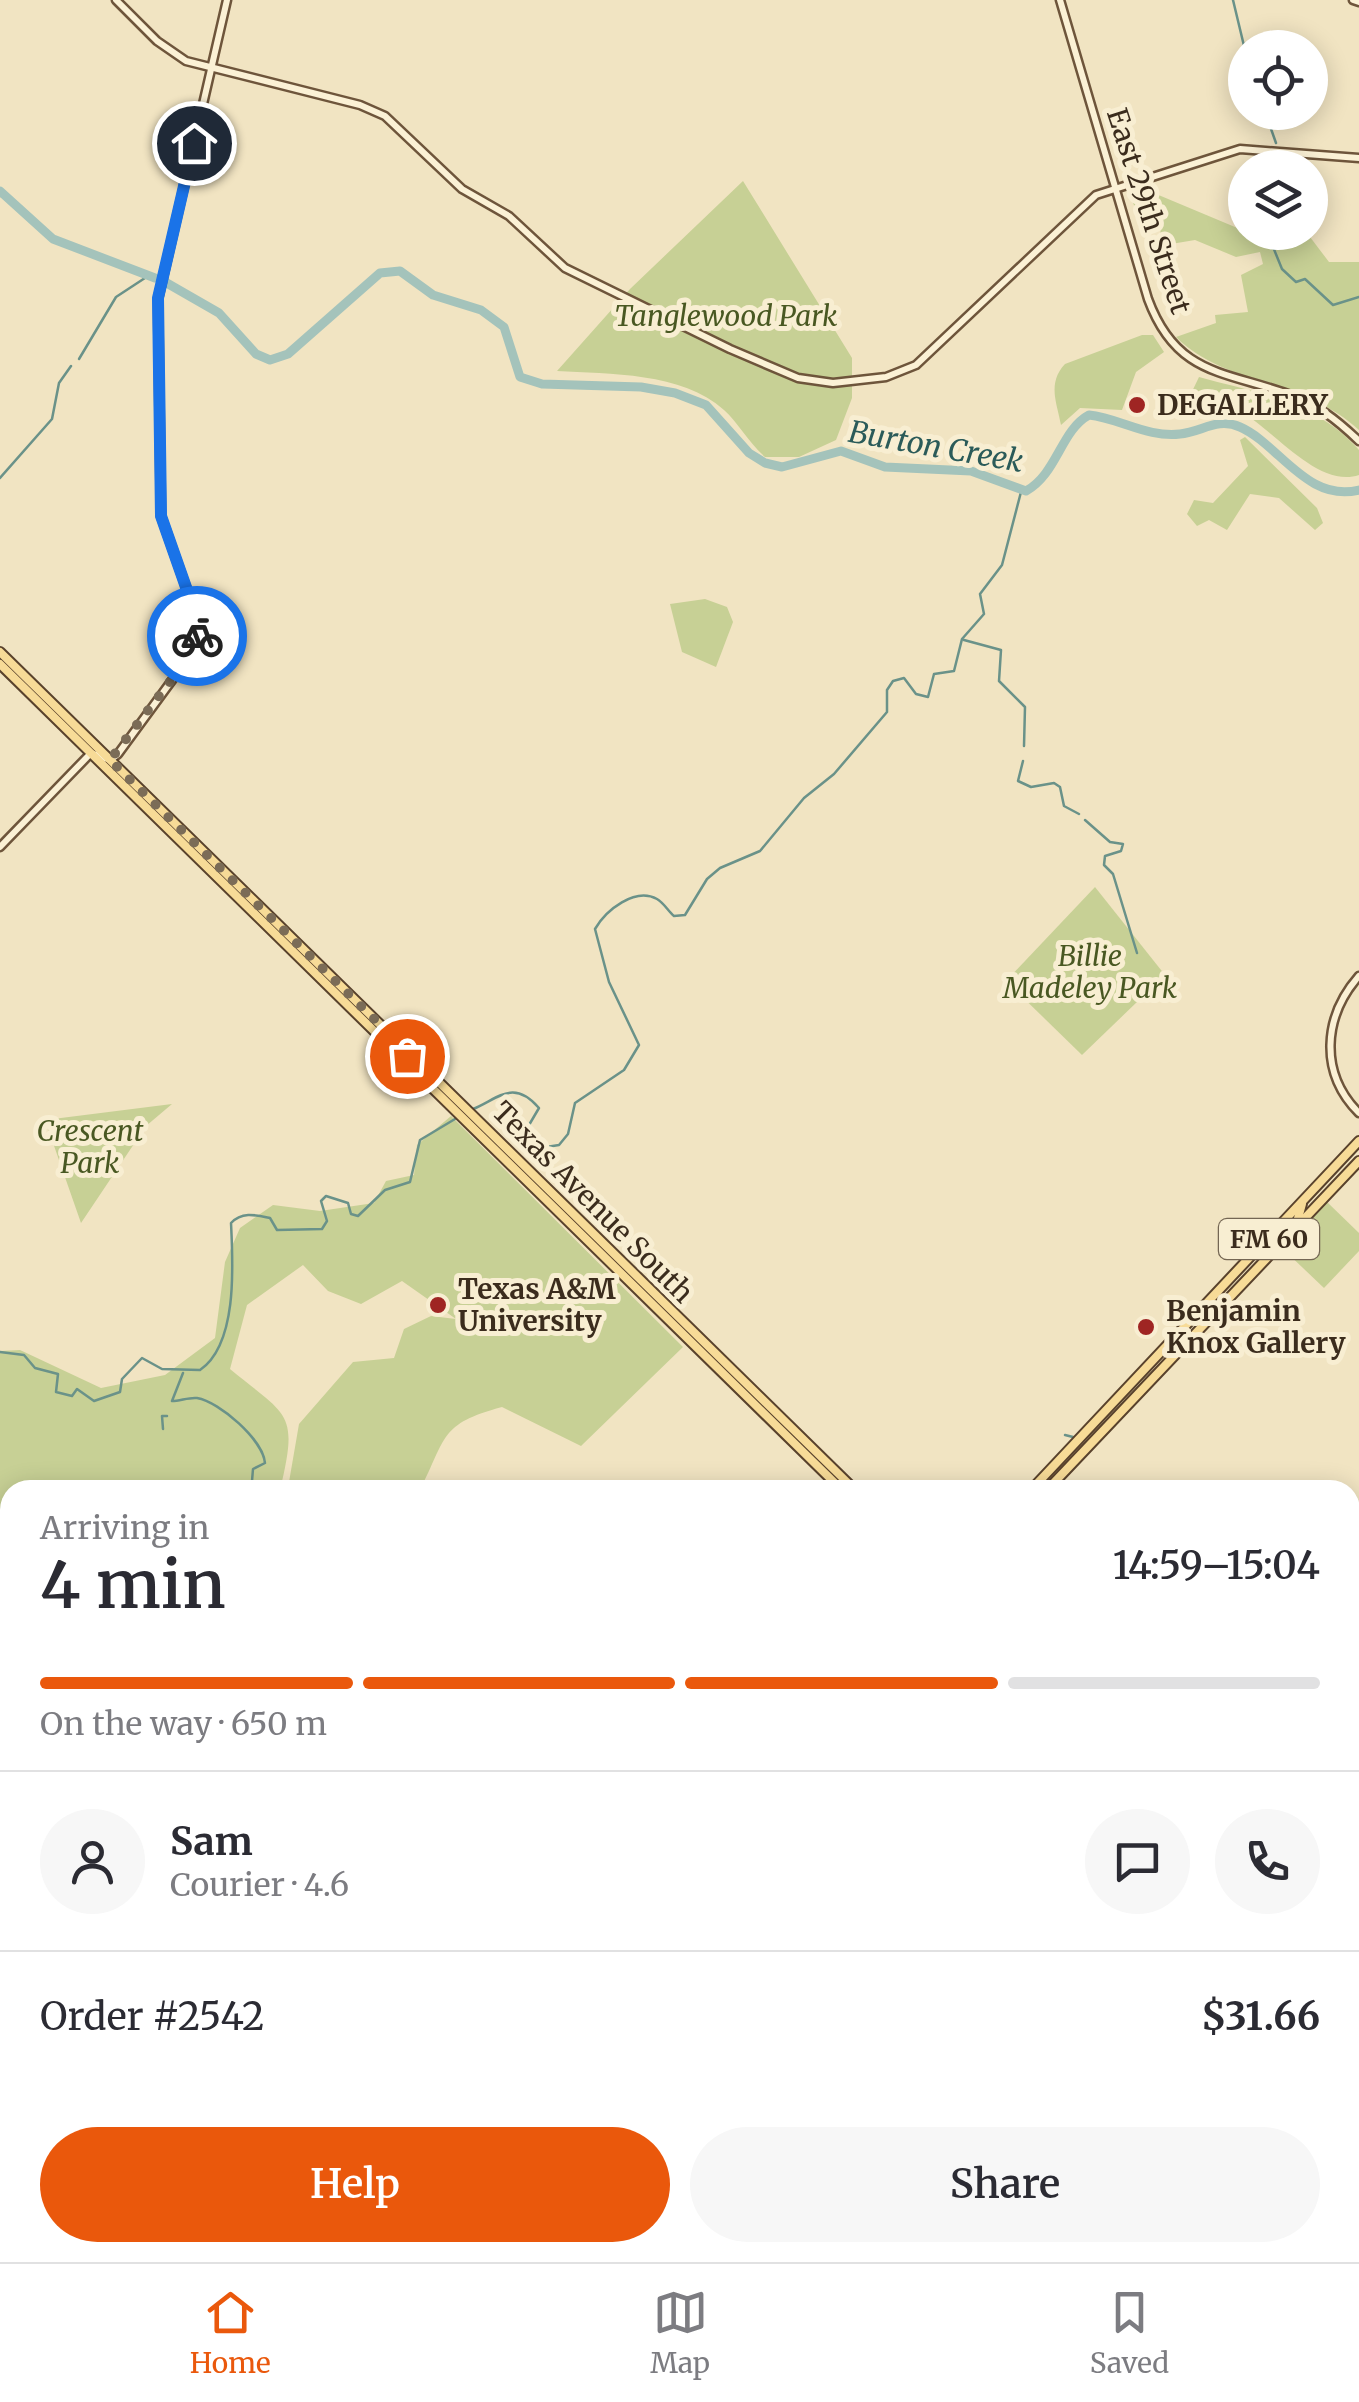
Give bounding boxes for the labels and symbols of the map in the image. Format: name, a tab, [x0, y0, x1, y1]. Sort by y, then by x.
pin	[152, 101, 237, 186]
street label: East 29th Street	[1099, 104, 1199, 318]
park label: Tanglewood Park	[615, 298, 837, 334]
place label: DEGALLERY	[1157, 387, 1328, 423]
marker: DEGALLERY	[1126, 394, 1148, 416]
water label: Burton Creek	[846, 412, 1027, 480]
courier	[147, 586, 247, 686]
park label: Billie Madeley Park	[1002, 938, 1177, 1006]
pin	[365, 1014, 450, 1099]
street label: Texas Avenue South	[485, 1094, 701, 1310]
park label: Crescent Park	[37, 1113, 144, 1181]
road number: FM 60	[1219, 1219, 1319, 1259]
place label: Texas A&M University	[458, 1271, 616, 1339]
place label: Benjamin Knox Gallery	[1166, 1293, 1346, 1361]
marker: Texas A&M University	[427, 1294, 449, 1316]
marker: Benjamin Knox Gallery	[1135, 1316, 1157, 1338]

